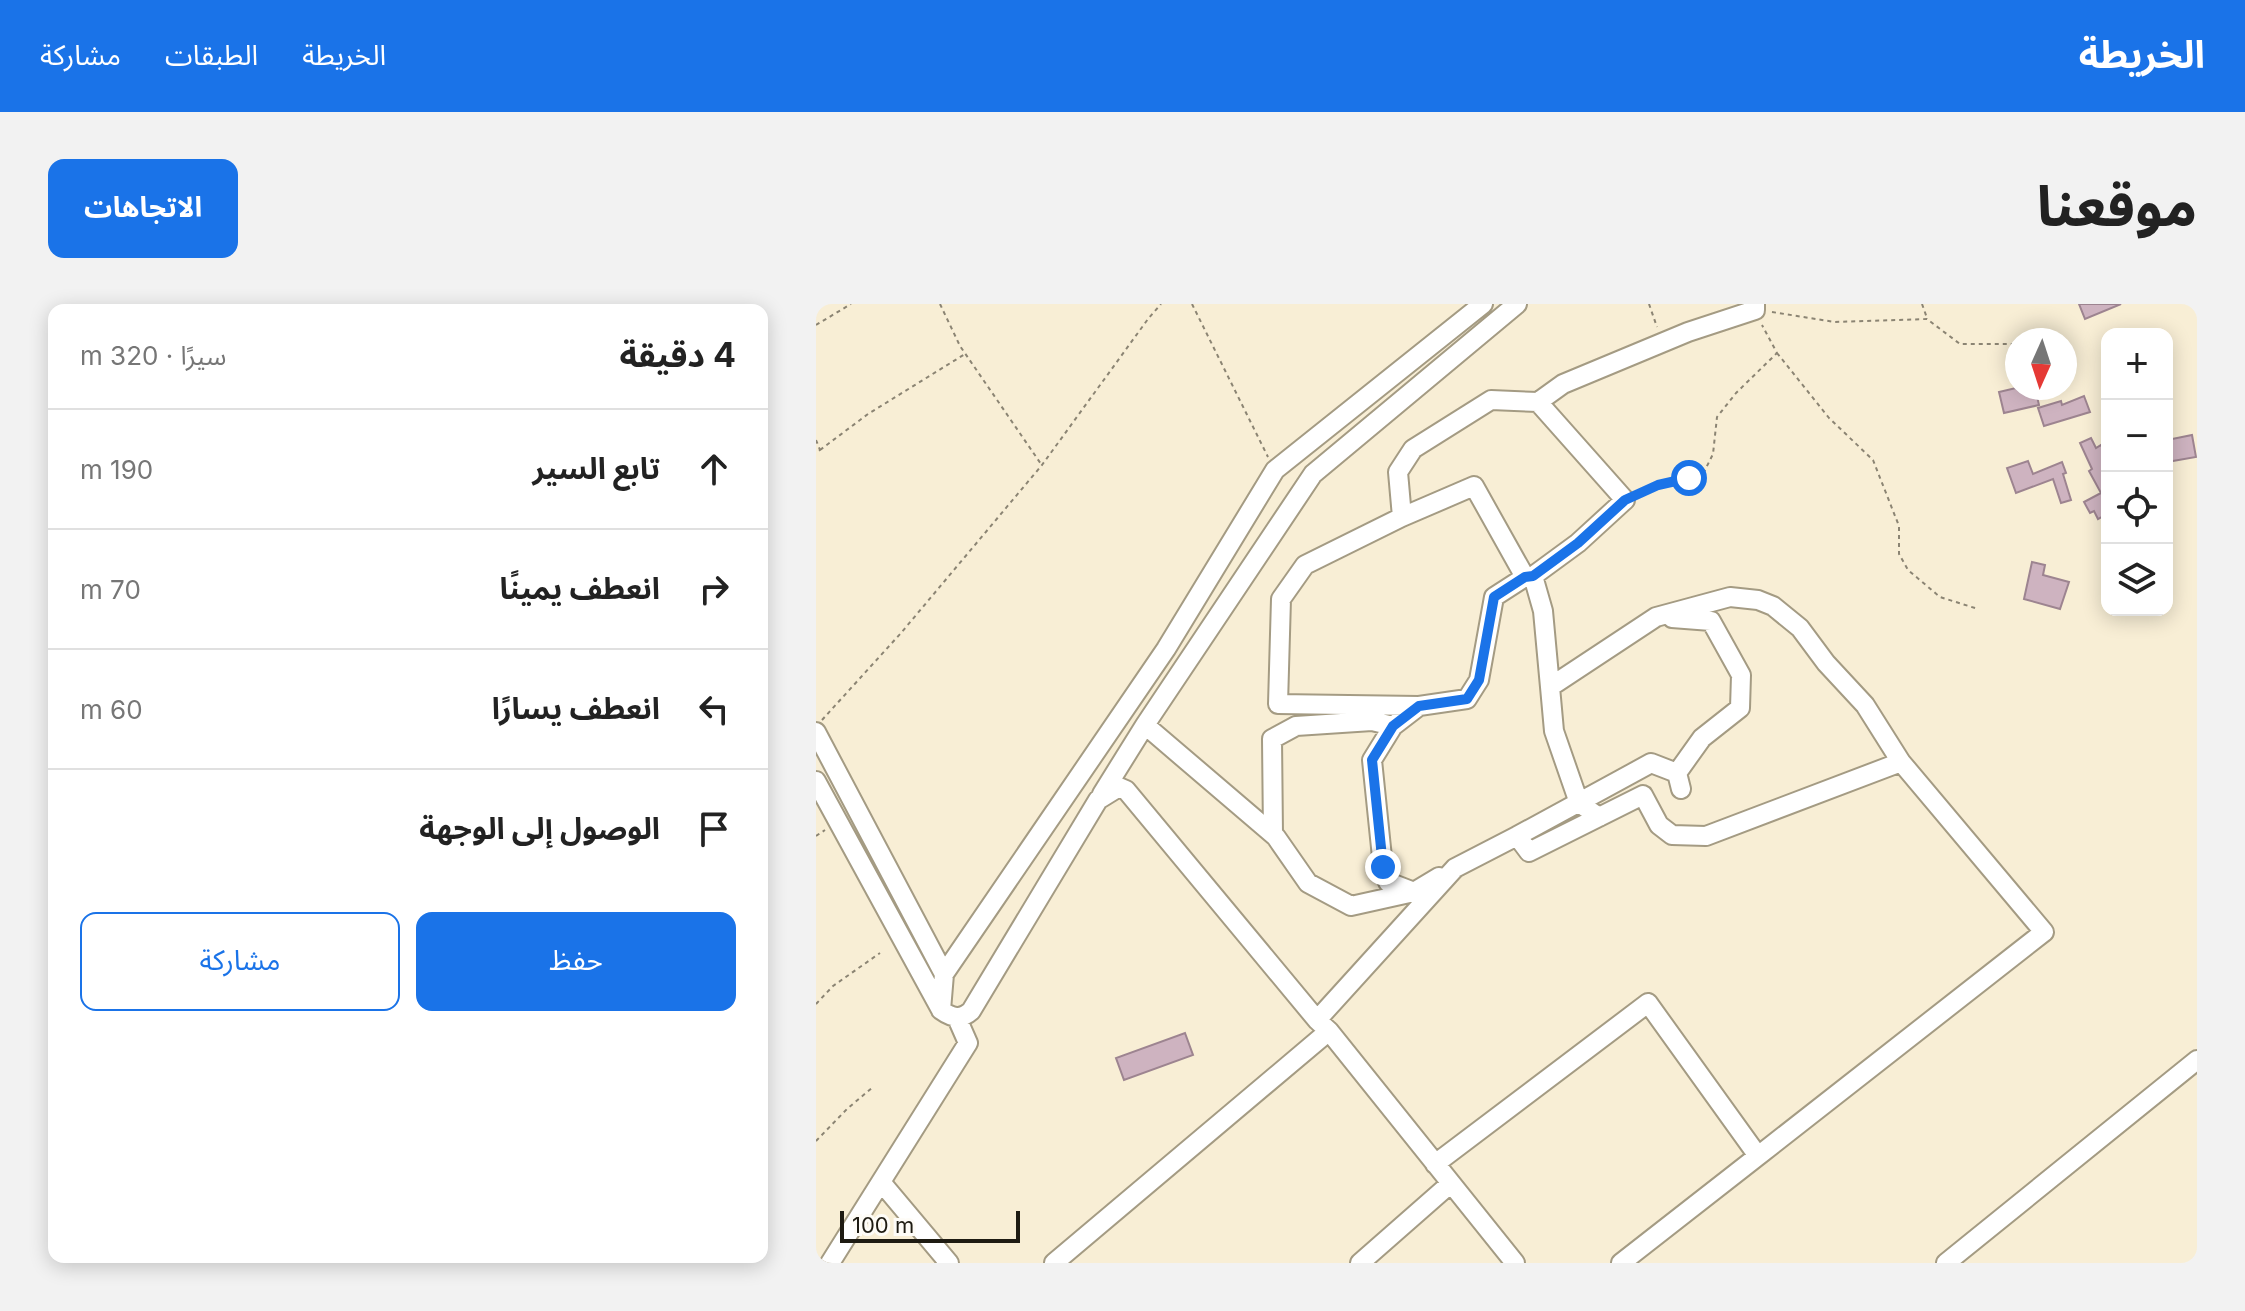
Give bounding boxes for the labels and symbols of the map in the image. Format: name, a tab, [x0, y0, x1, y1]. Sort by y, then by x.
north arrow	[2005, 328, 2077, 400]
route start	[1671, 460, 1707, 496]
route end	[1365, 849, 1401, 885]
scale bar	[840, 1207, 1020, 1243]

